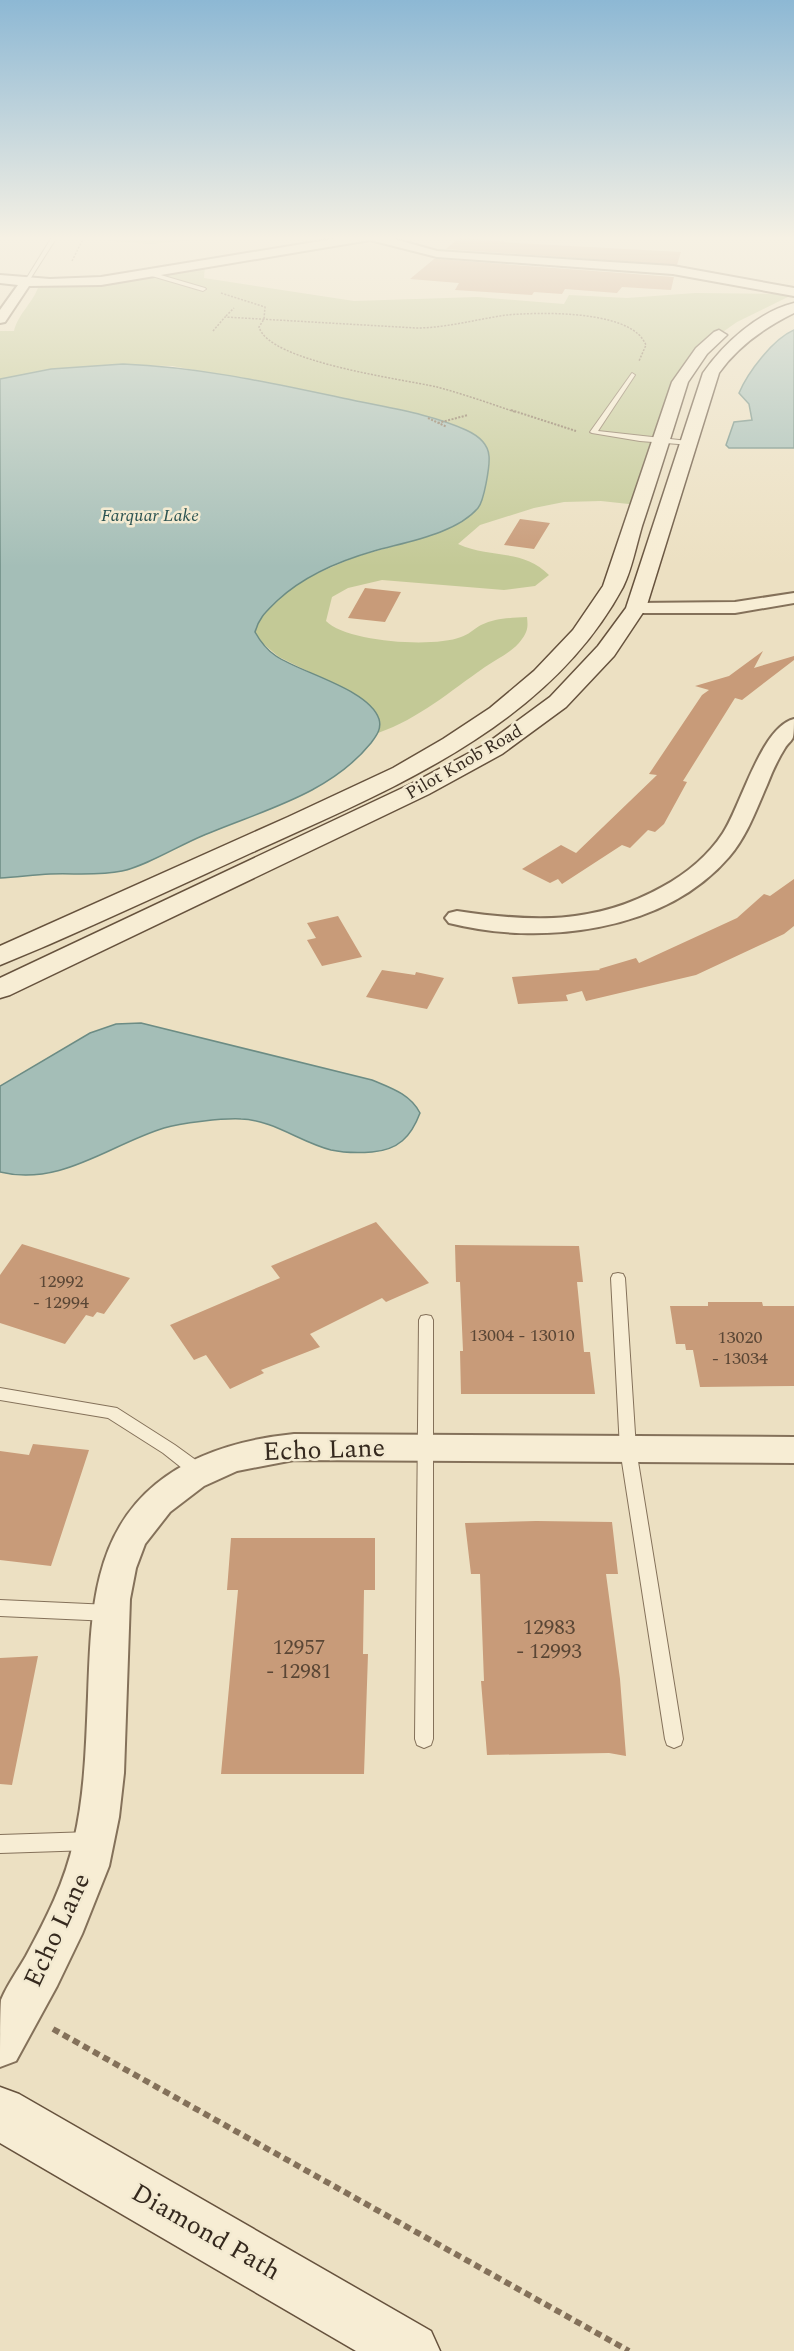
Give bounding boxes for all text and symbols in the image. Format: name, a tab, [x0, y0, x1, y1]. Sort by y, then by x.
water label: Farquar Lake	[101, 502, 199, 529]
street label: Pilot Knob Road	[400, 718, 528, 806]
house number: 12992 - 12994	[33, 1268, 89, 1316]
house number: 13004 - 13010	[469, 1322, 575, 1349]
house number: 13020 - 13034	[712, 1324, 768, 1372]
street label: Echo Lane	[262, 1428, 386, 1472]
house number: 12983 - 12993	[516, 1612, 582, 1668]
house number: 12957 - 12981	[266, 1632, 332, 1688]
street label: Echo Lane	[13, 1866, 101, 1994]
street label: Diamond Path	[124, 2173, 288, 2291]

